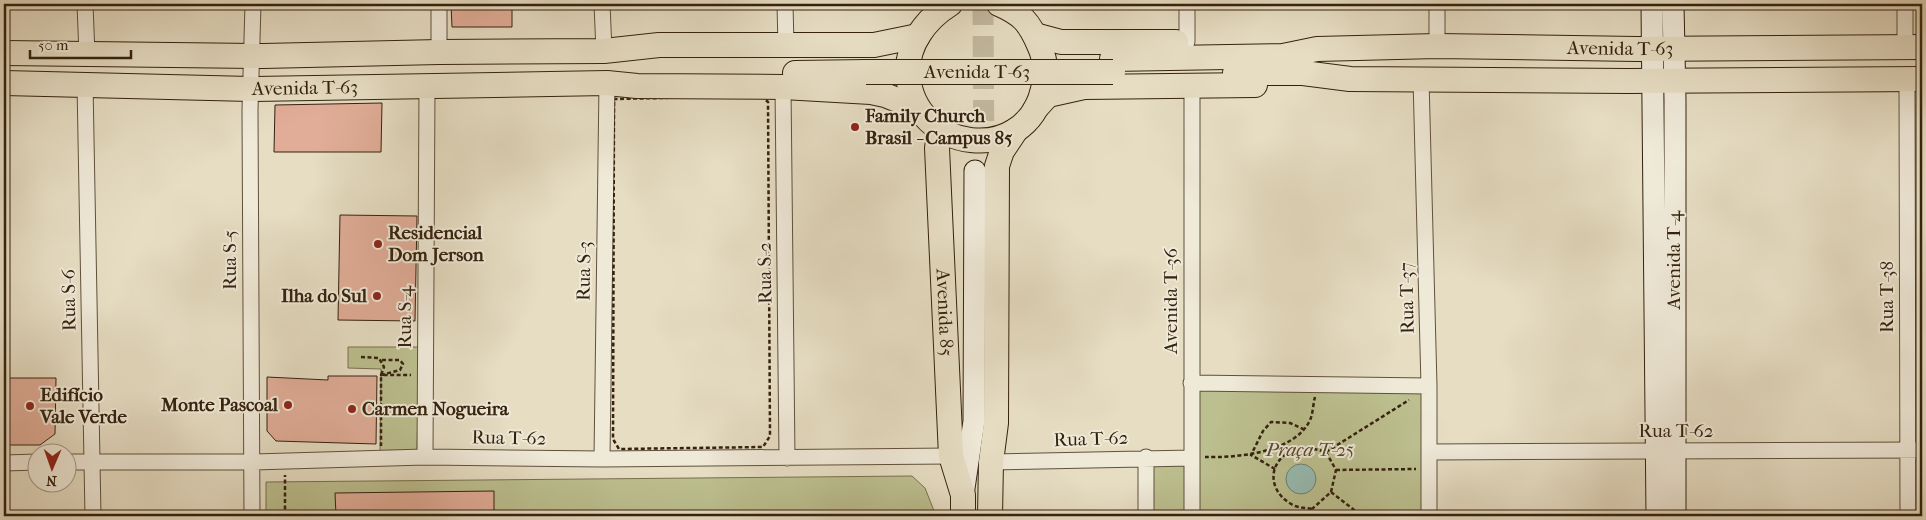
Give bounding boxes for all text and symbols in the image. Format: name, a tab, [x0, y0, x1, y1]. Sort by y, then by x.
scale bar	[30, 28, 131, 60]
text: 50 m	[38, 36, 69, 54]
street label: Avenida T-63	[1566, 37, 1673, 60]
street label: Avenida T-63	[923, 61, 1030, 83]
street label: Avenida T-63	[251, 76, 358, 100]
place label: Family Church Brasil - Campus 85	[864, 105, 1012, 149]
marker: Family Church Brasil - Campus 85	[849, 121, 861, 133]
street label: Avenida T-4	[1663, 210, 1685, 311]
place label: Residencial Dom Jerson	[388, 222, 485, 266]
street label: Rua S-5	[219, 230, 241, 290]
marker: Residencial Dom Jerson	[372, 238, 384, 250]
street label: Rua S-3	[572, 241, 596, 301]
street label: Rua S-2	[753, 242, 777, 304]
street label: Avenida T-36	[1160, 247, 1182, 355]
street label: Rua T-38	[1876, 261, 1898, 333]
street label: Rua T-37	[1395, 262, 1419, 334]
street label: Avenida 85	[931, 267, 957, 357]
street label: Rua S-6	[57, 268, 81, 331]
place label: Ilha do Sul	[281, 285, 368, 307]
street label: Rua S-4	[394, 285, 416, 349]
marker: Ilha do Sul	[371, 290, 383, 302]
place label: Edifício Vale Verde	[39, 384, 127, 428]
place label: Monte Pascoal	[160, 394, 279, 416]
place label: Carmen Nogueira	[362, 398, 510, 420]
marker: Monte Pascoal	[282, 399, 294, 411]
marker: Edifício Vale Verde	[24, 400, 36, 412]
marker: Carmen Nogueira	[346, 403, 358, 415]
street label: Rua T-62	[1639, 420, 1714, 442]
street label: Rua T-62	[471, 426, 547, 450]
street label: Rua T-62	[1053, 427, 1129, 451]
park label: Praça T-25	[1265, 439, 1354, 461]
north arrow	[28, 442, 78, 492]
text: N	[46, 472, 57, 489]

